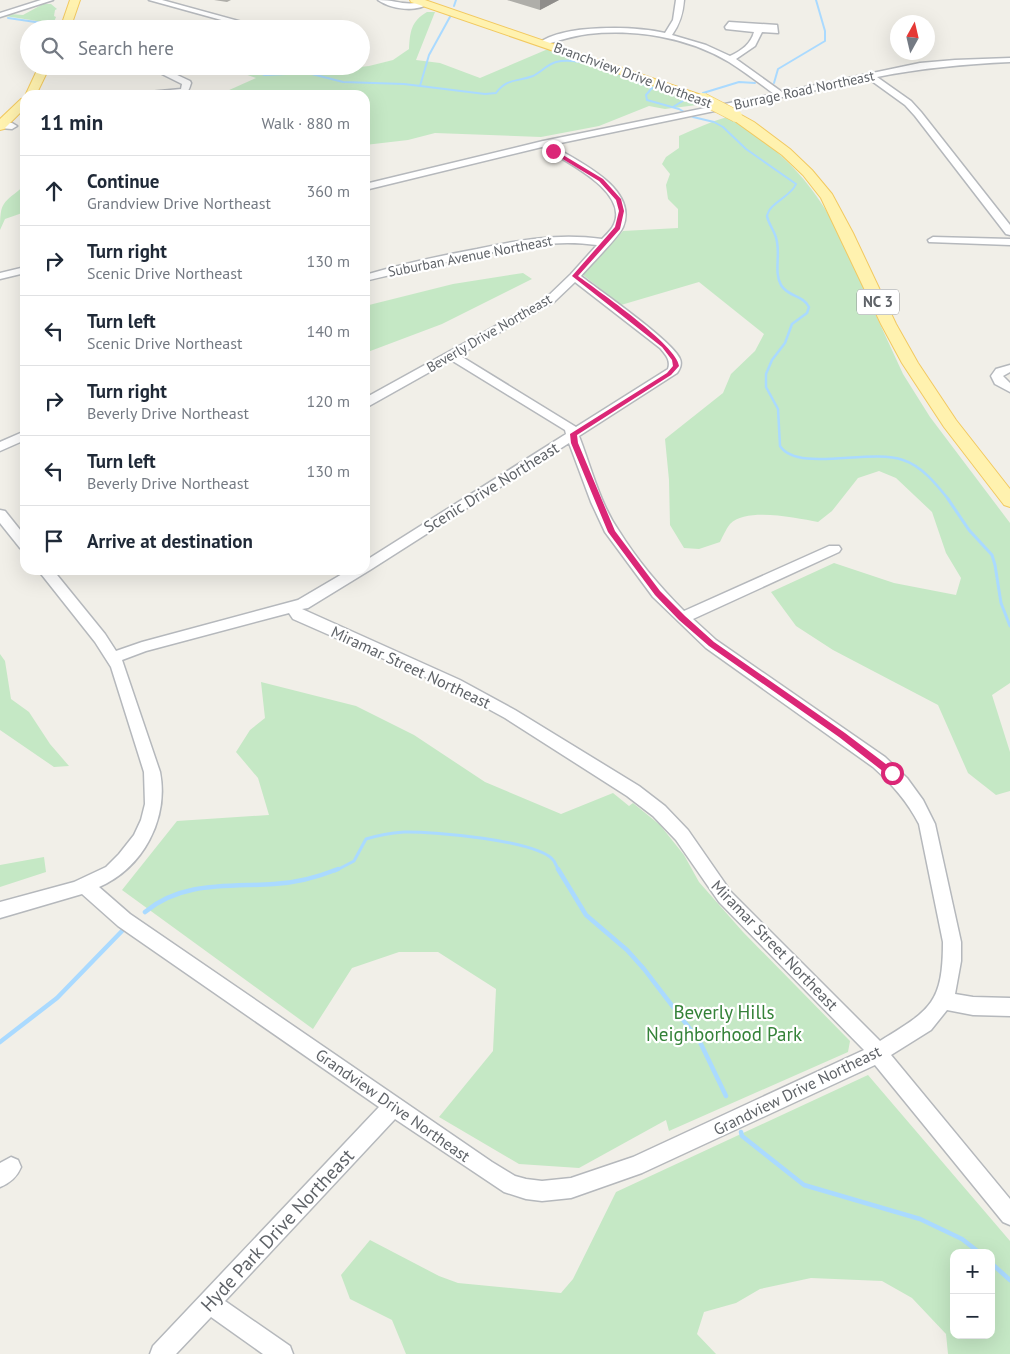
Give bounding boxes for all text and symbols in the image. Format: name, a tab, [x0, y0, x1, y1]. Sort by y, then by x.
north arrow	[890, 15, 935, 60]
search box	[20, 20, 370, 75]
icon: search	[38, 34, 66, 62]
text: Search here	[78, 36, 174, 60]
street label: Branchview Drive Northeast	[551, 38, 715, 112]
street label: Burrage Road Northeast	[732, 66, 876, 114]
text: 11 min	[40, 109, 103, 136]
text: Walk · 880 m	[261, 113, 350, 133]
route end	[542, 140, 565, 163]
text: Continue	[87, 169, 159, 193]
icon: ahead	[40, 177, 68, 205]
text: 360 m	[307, 181, 350, 201]
text: Grandview Drive Northeast	[87, 193, 271, 213]
street label: Suburban Avenue Northeast	[386, 231, 554, 281]
text: Turn right	[87, 239, 167, 263]
icon: right	[40, 247, 68, 275]
text: 130 m	[307, 251, 350, 271]
text: Scenic Drive Northeast	[87, 263, 242, 283]
street label: Beverly Drive Northeast	[423, 290, 555, 376]
road number: NC 3	[857, 290, 899, 314]
text: Turn left	[87, 309, 156, 333]
icon: left	[40, 317, 68, 345]
text: 140 m	[307, 321, 350, 341]
text: Scenic Drive Northeast	[87, 333, 242, 353]
text: Turn right	[87, 379, 167, 403]
icon: right	[40, 387, 68, 415]
text: 120 m	[307, 391, 350, 411]
text: Beverly Drive Northeast	[87, 403, 249, 423]
street label: Scenic Drive Northeast	[420, 437, 563, 537]
text: Turn left	[87, 449, 156, 473]
icon: left	[40, 457, 68, 485]
text: 130 m	[307, 461, 350, 481]
text: Beverly Drive Northeast	[87, 473, 249, 493]
icon: arrive	[40, 527, 68, 555]
text: Arrive at destination	[87, 529, 253, 553]
street label: Miramar Street Northeast	[328, 621, 494, 713]
route start	[881, 762, 904, 785]
street label: Miramar Street Northeast	[707, 876, 843, 1015]
park label: Beverly Hills Neighborhood Park	[646, 1000, 802, 1046]
street label: Grandview Drive Northeast	[710, 1040, 885, 1139]
street label: Grandview Drive Northeast	[312, 1044, 475, 1166]
street label: Hyde Park Drive Northeast	[195, 1143, 359, 1316]
map controls	[950, 1249, 995, 1339]
button: +	[950, 1249, 995, 1294]
button: −	[950, 1294, 995, 1339]

